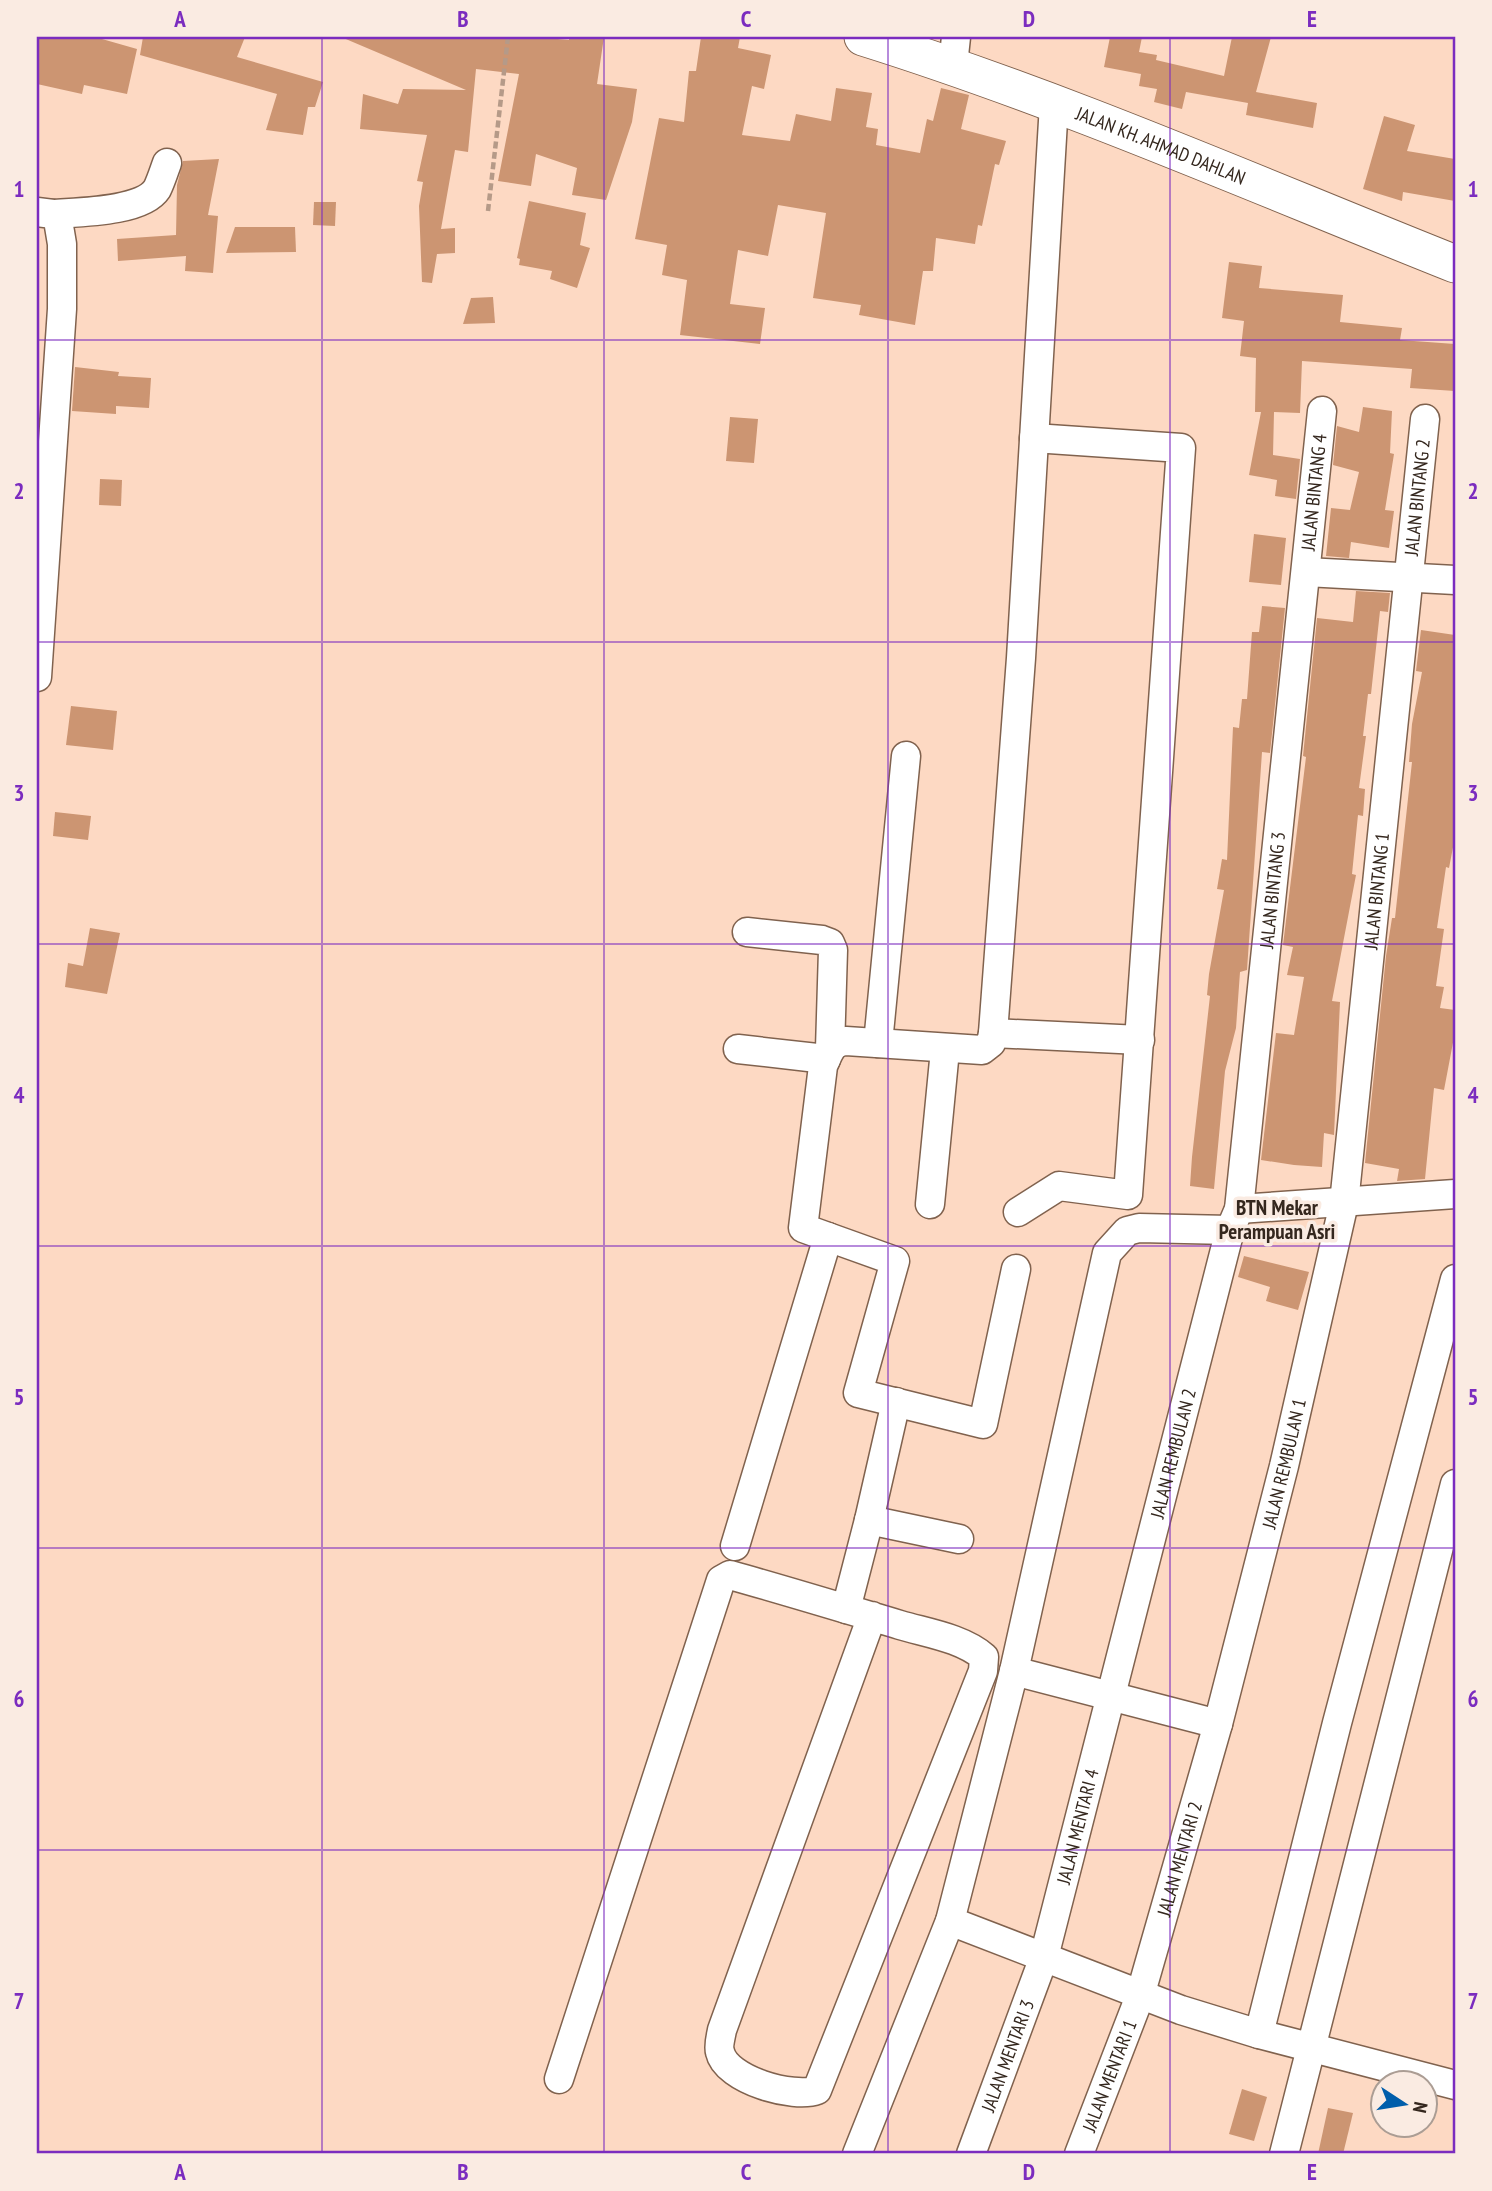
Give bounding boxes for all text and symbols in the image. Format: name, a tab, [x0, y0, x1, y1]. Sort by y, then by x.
text: A	[173, 4, 186, 33]
text: B	[457, 4, 469, 33]
text: C	[741, 4, 752, 33]
text: D	[1023, 4, 1035, 33]
text: E	[1307, 4, 1317, 33]
street label: JALAN KH. AHMAD DAHLAN	[1072, 101, 1249, 190]
text: 1	[14, 174, 25, 203]
text: 1	[1468, 174, 1479, 203]
street label: JALAN BINTANG 4	[1295, 432, 1332, 553]
street label: JALAN BINTANG 2	[1399, 438, 1435, 558]
text: 2	[14, 476, 25, 505]
text: 2	[1468, 476, 1479, 505]
text: 3	[14, 778, 25, 807]
text: 3	[1468, 778, 1479, 807]
street label: JALAN BINTANG 3	[1254, 831, 1290, 951]
street label: JALAN BINTANG 1	[1358, 832, 1394, 952]
text: 4	[14, 1080, 25, 1109]
text: 4	[1468, 1080, 1479, 1109]
district label: BTN Mekar Perampuan Asri	[1219, 1194, 1335, 1245]
text: 5	[14, 1382, 25, 1411]
text: 5	[1468, 1382, 1479, 1411]
street label: JALAN REMBULAN 2	[1145, 1386, 1201, 1522]
street label: JALAN REMBULAN 1	[1256, 1396, 1311, 1532]
text: 6	[14, 1684, 25, 1713]
text: 6	[1468, 1684, 1479, 1713]
street label: JALAN MENTARI 4	[1051, 1766, 1104, 1887]
street label: JALAN MENTARI 2	[1151, 1799, 1207, 1920]
text: 7	[14, 1986, 25, 2015]
text: 7	[1468, 1986, 1479, 2015]
street label: JALAN MENTARI 3	[975, 1996, 1039, 2116]
street label: JALAN MENTARI 1	[1076, 2016, 1142, 2136]
north arrow	[1370, 2068, 1440, 2138]
text: N	[1408, 2100, 1433, 2115]
text: A	[173, 2157, 186, 2186]
text: B	[457, 2157, 469, 2186]
text: C	[741, 2157, 752, 2186]
text: D	[1023, 2157, 1035, 2186]
text: E	[1307, 2157, 1317, 2186]

